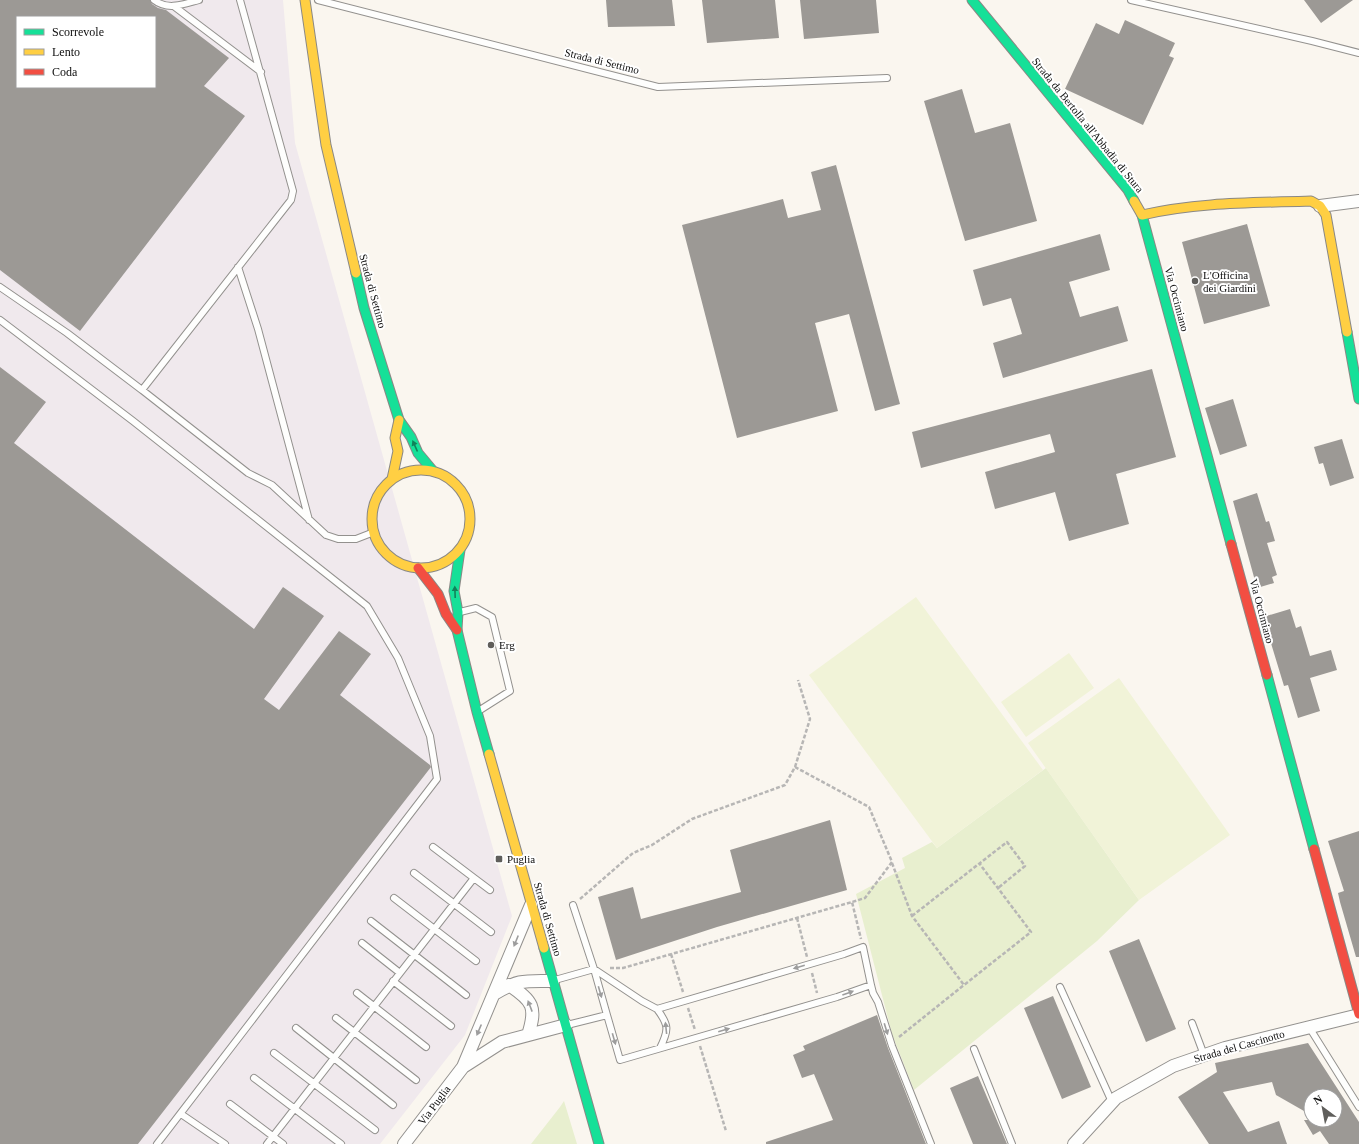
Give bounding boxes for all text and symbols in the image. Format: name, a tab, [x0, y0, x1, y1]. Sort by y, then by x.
legend	[16, 16, 156, 88]
text: Scorrevole	[52, 25, 104, 39]
text: Lento	[52, 45, 80, 59]
street label: Strada di Settimo	[563, 46, 641, 76]
street label: Strada da Bertolla all'Abbadia di Stura	[1030, 55, 1146, 195]
text: Coda	[52, 65, 78, 79]
street label: Strada di Settimo	[357, 253, 389, 330]
street label: Via Occimiano	[1163, 265, 1191, 333]
place label: L'Officina dei Giardini	[1203, 269, 1256, 294]
marker: L'Officina dei Giardini	[1190, 276, 1200, 286]
one-way arrow	[412, 441, 418, 452]
street label: Via Occimiano	[1248, 577, 1276, 645]
one-way arrow	[452, 585, 458, 598]
place label: Erg	[499, 639, 515, 651]
marker: Erg	[486, 640, 496, 650]
place label: Puglia	[507, 853, 535, 865]
marker: Puglia	[494, 854, 504, 864]
street label: Strada di Settimo	[532, 881, 564, 958]
one-way arrow	[513, 936, 519, 947]
one-way arrow	[793, 964, 805, 970]
one-way arrow	[597, 986, 603, 998]
one-way arrow	[843, 990, 855, 996]
one-way arrow	[526, 999, 532, 1011]
one-way arrow	[662, 1022, 669, 1034]
one-way arrow	[883, 1024, 889, 1036]
one-way arrow	[476, 1025, 482, 1036]
one-way arrow	[718, 1027, 730, 1033]
street label: Strada del Cascinotto	[1192, 1027, 1286, 1065]
one-way arrow	[611, 1033, 617, 1045]
street label: Via Puglia	[415, 1083, 453, 1127]
north arrow	[1303, 1088, 1343, 1128]
text: N	[1311, 1092, 1324, 1107]

